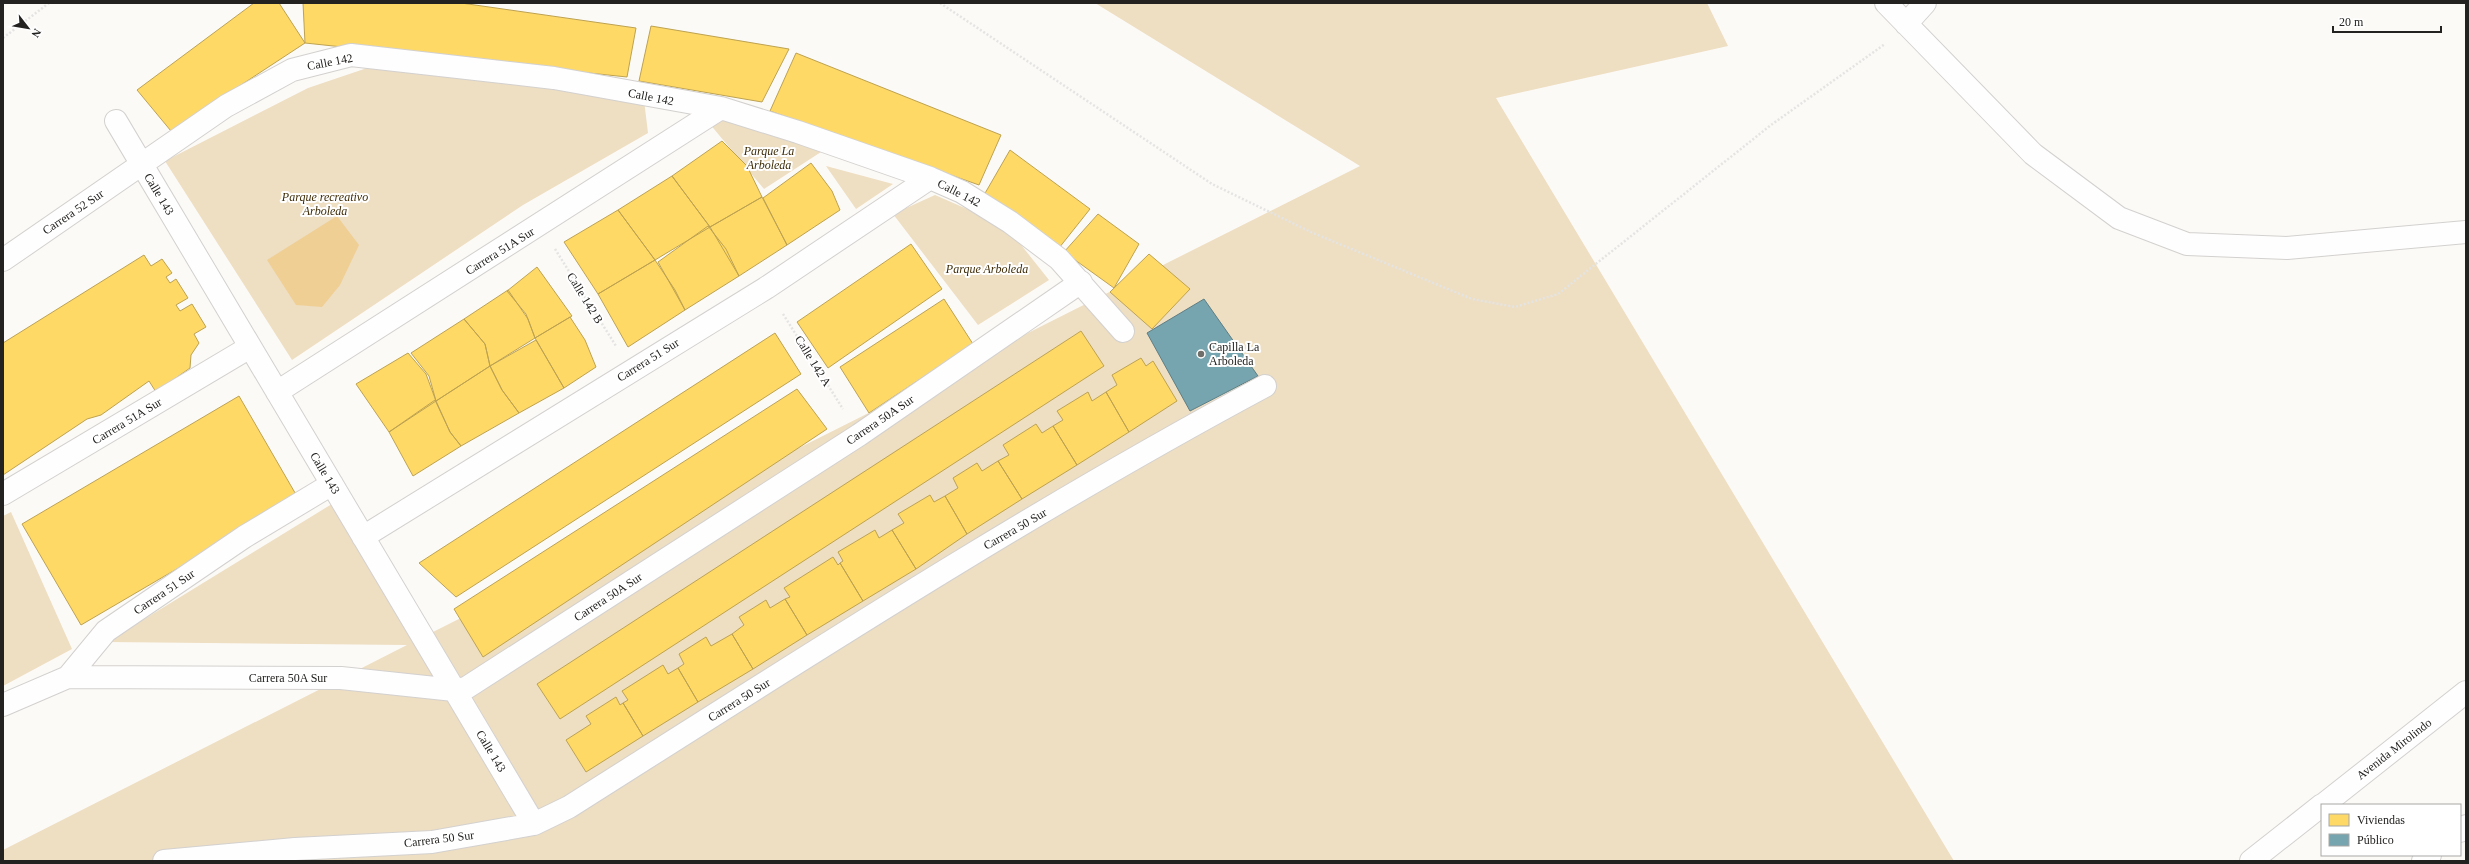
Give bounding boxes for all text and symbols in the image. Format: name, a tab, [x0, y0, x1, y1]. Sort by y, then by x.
north arrow	[8, 8, 48, 48]
scale bar	[2333, 8, 2441, 34]
text: 20 m	[2339, 15, 2364, 29]
text: N	[29, 27, 44, 40]
street label: Calle 142	[306, 51, 354, 73]
street label: Calle 142	[627, 86, 675, 108]
park label: Parque La Arboleda	[743, 144, 794, 172]
street label: Calle 143	[141, 171, 177, 217]
street label: Calle 142	[935, 176, 983, 210]
street label: Carrera 52 Sur	[40, 186, 106, 238]
park label: Parque recreativo Arboleda	[281, 190, 368, 218]
street label: Carrera 51A Sur	[463, 224, 537, 278]
park label: Parque Arboleda	[945, 262, 1028, 276]
street label: Calle 142 B	[564, 270, 606, 326]
street label: Calle 142 A	[792, 333, 834, 389]
street label: Carrera 51 Sur	[614, 335, 682, 385]
place label: Capilla La Arboleda	[1209, 340, 1260, 368]
marker: Capilla La Arboleda	[1196, 349, 1206, 359]
street label: Carrera 50A Sur	[843, 392, 917, 448]
street label: Carrera 51A Sur	[90, 395, 164, 447]
street label: Calle 143	[307, 450, 343, 496]
street label: Carrera 50 Sur	[981, 505, 1049, 553]
street label: Carrera 51 Sur	[131, 566, 197, 618]
street label: Carrera 50A Sur	[571, 570, 645, 624]
street label: Carrera 50A Sur	[249, 671, 327, 685]
street label: Carrera 50 Sur	[705, 675, 773, 725]
street label: Avenida Mirolindo	[2354, 715, 2434, 783]
street label: Calle 143	[473, 728, 509, 774]
legend	[2321, 804, 2461, 856]
text: Viviendas	[2357, 813, 2405, 827]
street label: Carrera 50 Sur	[403, 828, 475, 850]
text: Público	[2357, 833, 2394, 847]

